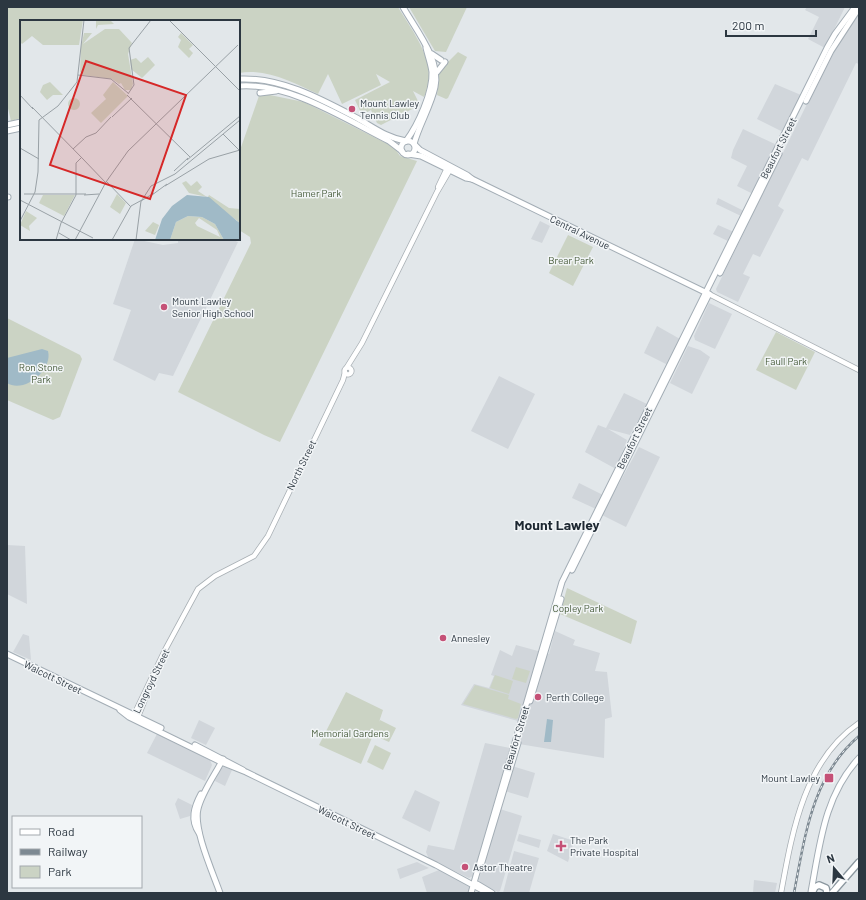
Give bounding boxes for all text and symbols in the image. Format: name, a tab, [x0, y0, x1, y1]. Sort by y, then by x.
scale bar	[726, 12, 816, 38]
text: 200 m	[732, 18, 764, 32]
inset map	[20, 20, 240, 240]
place label: Mount Lawley Tennis Club	[360, 97, 419, 121]
marker: Mount Lawley Tennis Club	[347, 104, 357, 114]
street label: Beaufort Street	[757, 115, 799, 181]
park label: Hamer Park	[291, 187, 341, 199]
street label: Central Avenue	[548, 212, 612, 252]
park label: Brear Park	[548, 254, 594, 266]
place label: Mount Lawley Senior High School	[172, 295, 254, 319]
marker: Mount Lawley Senior High School	[159, 302, 169, 312]
park label: Faull Park	[765, 355, 807, 367]
park label: Ron Stone Park	[19, 361, 63, 385]
street label: Beaufort Street	[614, 405, 654, 471]
street label: North Street	[284, 438, 318, 492]
district label: Mount Lawley	[514, 516, 600, 533]
park label: Copley Park	[553, 602, 603, 614]
place label: Annesley	[451, 632, 490, 644]
marker: Annesley	[438, 633, 448, 643]
street label: Longroyd Street	[130, 647, 172, 715]
street label: Walcott Street	[22, 658, 84, 696]
place label: Perth College	[546, 691, 604, 703]
marker: Perth College	[533, 692, 543, 702]
street label: Beaufort Street	[500, 704, 532, 772]
park label: Memorial Gardens	[311, 727, 389, 739]
place label: Mount Lawley	[761, 772, 820, 784]
marker: Mount Lawley	[823, 772, 835, 784]
street label: Walcott Street	[316, 803, 378, 841]
legend	[12, 816, 142, 888]
text: Road	[48, 824, 75, 838]
place label: The Park Private Hospital	[570, 834, 639, 858]
marker: The Park Private Hospital	[555, 840, 567, 852]
text: Railway	[48, 844, 88, 858]
north arrow	[814, 848, 854, 888]
text: N	[825, 851, 836, 865]
place label: Astor Theatre	[473, 861, 532, 873]
marker: Astor Theatre	[460, 862, 470, 872]
text: Park	[48, 864, 72, 878]

